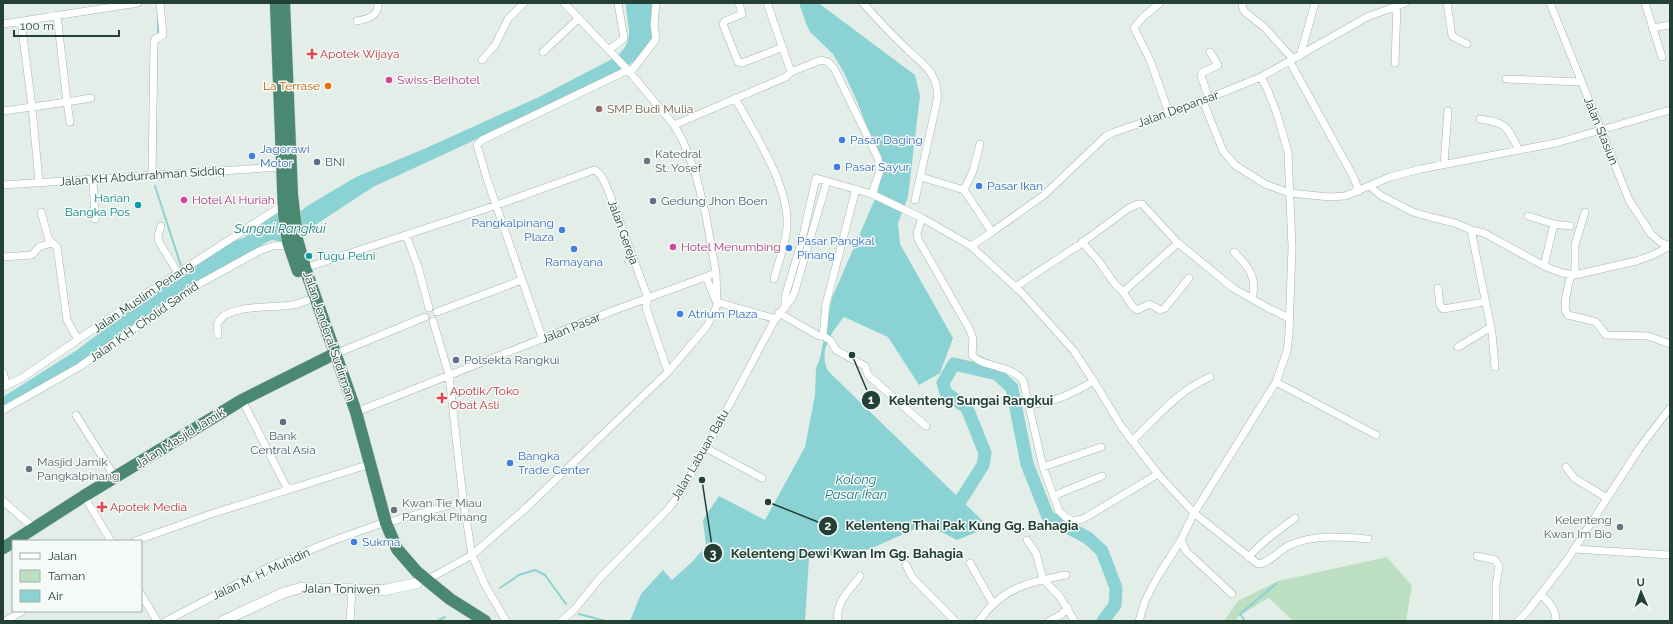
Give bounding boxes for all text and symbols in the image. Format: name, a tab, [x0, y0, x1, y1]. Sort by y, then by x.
scale bar	[14, 12, 119, 38]
text: 100 m	[20, 19, 54, 33]
place label: Apotek Wijaya	[320, 47, 400, 61]
marker: Apotek Wijaya	[307, 49, 317, 59]
place label: Swiss-Belhotel	[397, 73, 480, 87]
marker: Swiss-Belhotel	[384, 75, 394, 85]
place label: La Terrase	[263, 79, 320, 93]
marker: La Terrase	[323, 81, 333, 91]
street label: Jalan Depansar	[1136, 88, 1221, 130]
street label: Jalan Stasiun	[1581, 95, 1621, 167]
place label: SMP Budi Mulia	[607, 102, 693, 116]
marker: SMP Budi Mulia	[594, 104, 604, 114]
place label: Pasar Daging	[850, 133, 923, 147]
marker: Pasar Daging	[837, 135, 847, 145]
place label: Jagorawi Motor	[260, 142, 310, 170]
place label: Katedral St. Yosef	[655, 147, 703, 175]
marker: Jagorawi Motor	[247, 151, 257, 161]
place label: BNI	[325, 155, 345, 169]
marker: Katedral St. Yosef	[642, 156, 652, 166]
marker: BNI	[312, 157, 322, 167]
place label: Pasar Sayur	[845, 160, 911, 174]
marker: Pasar Sayur	[832, 162, 842, 172]
street label: Jalan KH Abdurrahman Siddiq	[59, 163, 225, 189]
place label: Pasar Ikan	[987, 179, 1043, 193]
marker: Pasar Ikan	[974, 181, 984, 191]
place label: Harian Bangka Pos	[65, 191, 130, 219]
place label: Hotel Al Huriah	[192, 193, 275, 207]
place label: Gedung Jhon Boen	[661, 194, 768, 208]
marker: Hotel Al Huriah	[179, 195, 189, 205]
marker: Gedung Jhon Boen	[648, 196, 658, 206]
street label: Jalan Gereja	[605, 198, 641, 266]
marker: Harian Bangka Pos	[133, 200, 143, 210]
place label: Pangkalpinang Plaza	[472, 216, 554, 244]
water label: Sungai Rangkui	[233, 221, 327, 236]
marker: Pangkalpinang Plaza	[557, 225, 567, 235]
place label: Pasar Pangkal Pinang	[797, 234, 875, 262]
place label: Hotel Menumbing	[681, 240, 781, 254]
marker: Hotel Menumbing	[668, 242, 678, 252]
marker: Pasar Pangkal Pinang	[784, 243, 794, 253]
marker: Ramayana	[569, 244, 579, 254]
place label: Tugu Pelni	[317, 249, 375, 263]
marker: Tugu Pelni	[304, 251, 314, 261]
place label: Ramayana	[545, 255, 603, 269]
street label: Jalan Muslim Penang	[90, 258, 196, 336]
street label: Jalan Jenderal Sudirman	[300, 269, 358, 403]
street label: Jalan K.H. Cholid Samid	[87, 279, 201, 365]
place label: Atrium Plaza	[688, 307, 758, 321]
street label: Jalan Pasar	[539, 309, 603, 346]
marker: Atrium Plaza	[675, 309, 685, 319]
place label: Polsekta Rangkui	[464, 353, 559, 367]
marker: Polsekta Rangkui	[451, 355, 461, 365]
place label: Apotik/Toko Obat Asli	[450, 384, 519, 412]
callout: Kelenteng Sungai Rangkui	[861, 388, 1061, 413]
marker: Apotik/Toko Obat Asli	[437, 393, 447, 403]
text: 1	[868, 393, 874, 407]
text: Kelenteng Sungai Rangkui	[889, 393, 1053, 408]
street label: Jalan Masjid Jamik	[133, 405, 228, 471]
street label: Jalan Labuan Batu	[668, 407, 732, 503]
marker: Bank Central Asia	[278, 417, 288, 427]
place label: Bank Central Asia	[250, 429, 316, 457]
place label: Bangka Trade Center	[518, 449, 591, 477]
place label: Masjid Jamik Pangkalpinang	[37, 455, 119, 483]
marker: Bangka Trade Center	[505, 458, 515, 468]
marker: Masjid Jamik Pangkalpinang	[24, 464, 34, 474]
water label: Kolong Pasar Ikan	[825, 472, 887, 502]
place label: Kwan Tie Miau Pangkal Pinang	[402, 496, 487, 524]
place label: Apotek Media	[110, 500, 187, 514]
marker: Apotek Media	[97, 502, 107, 512]
marker: Kwan Tie Miau Pangkal Pinang	[389, 505, 399, 515]
callout: Kelenteng Thai Pak Kung Gg. Bahagia	[818, 513, 1087, 538]
place label: Kelenteng Kwan Im Bio	[1544, 513, 1612, 541]
text: Kelenteng Thai Pak Kung Gg. Bahagia	[845, 518, 1079, 533]
text: 2	[825, 519, 832, 533]
marker: Kelenteng Kwan Im Bio	[1615, 522, 1625, 532]
place label: Sukma	[362, 535, 400, 549]
marker: Sukma	[349, 537, 359, 547]
legend	[12, 540, 142, 612]
callout: Kelenteng Dewi Kwan Im Gg. Bahagia	[703, 541, 971, 566]
street label: Jalan M. H. Muhidin	[210, 545, 312, 603]
text: Kelenteng Dewi Kwan Im Gg. Bahagia	[731, 546, 964, 561]
text: 3	[710, 547, 717, 561]
text: Jalan	[48, 549, 77, 563]
text: Taman	[48, 569, 85, 583]
north arrow	[1621, 572, 1661, 612]
text: U	[1636, 576, 1645, 589]
street label: Jalan Toniwen	[302, 581, 380, 597]
text: Air	[48, 589, 64, 603]

